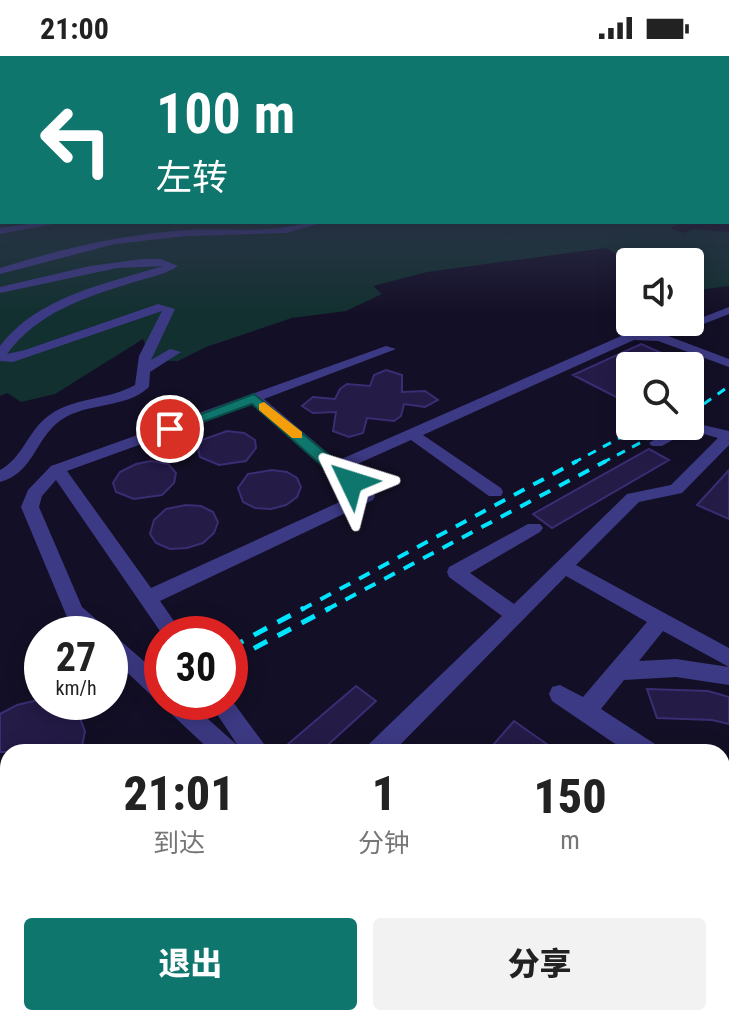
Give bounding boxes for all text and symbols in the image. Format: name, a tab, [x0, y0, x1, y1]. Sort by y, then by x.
text: 21:00	[40, 11, 109, 46]
text: 100 m	[156, 81, 295, 147]
icon: left	[24, 88, 128, 192]
text: 左转	[156, 157, 228, 199]
map controls	[616, 248, 704, 440]
button: sound	[616, 248, 704, 336]
button: search	[616, 352, 704, 440]
pin	[136, 395, 204, 463]
icon: arrive	[148, 407, 192, 451]
position arrow	[309, 440, 393, 524]
speed limit sign: 30	[144, 616, 248, 720]
text: 27	[56, 634, 96, 681]
text: km/h	[55, 676, 97, 700]
text: 21:01	[123, 765, 235, 822]
text: 1	[372, 765, 396, 822]
text: 150	[533, 768, 607, 825]
text: m	[560, 825, 580, 855]
text: 到达	[153, 828, 205, 858]
text: 分钟	[358, 828, 410, 858]
button: 退出	[24, 918, 357, 1010]
button: 分享	[373, 918, 706, 1010]

